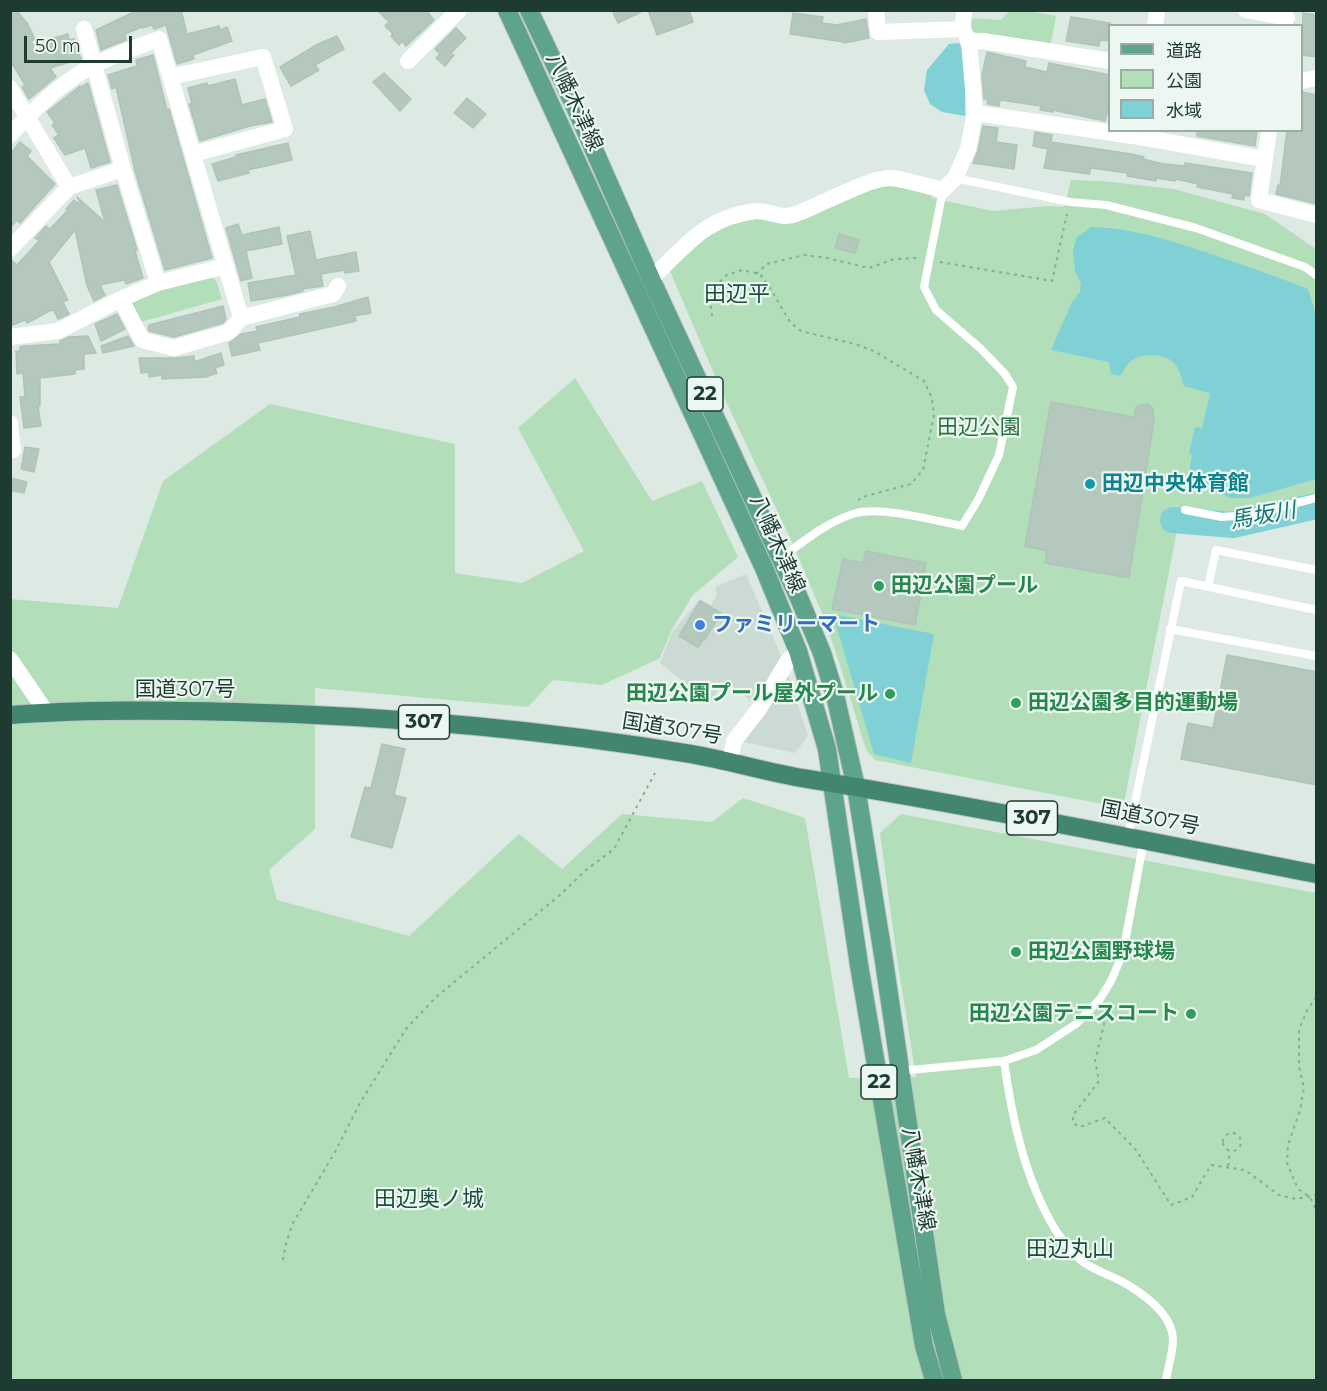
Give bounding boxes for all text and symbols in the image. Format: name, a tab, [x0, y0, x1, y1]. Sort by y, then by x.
scale bar	[27, 24, 135, 62]
legend	[1108, 24, 1303, 132]
text: 50 m	[35, 35, 81, 57]
text: 道路	[1166, 40, 1202, 62]
street label: 八幡木津線	[540, 49, 608, 155]
text: 公園	[1166, 70, 1202, 92]
text: 水域	[1166, 100, 1202, 122]
district label: 田辺平	[704, 282, 770, 308]
road number: 22	[687, 377, 723, 411]
park label: 田辺公園	[937, 415, 1021, 441]
place label: 田辺中央体育館	[1102, 471, 1249, 497]
marker: 田辺中央体育館	[1083, 477, 1097, 491]
street label: 八幡木津線	[744, 491, 810, 597]
water label: 馬坂川	[1228, 497, 1298, 535]
place label: 田辺公園プール	[891, 573, 1038, 599]
marker: 田辺公園プール	[872, 579, 886, 593]
place label: ファミリーマート	[712, 612, 880, 638]
marker: ファミリーマート	[693, 618, 707, 632]
street label: 国道307号	[135, 677, 235, 703]
place label: 田辺公園プール屋外プール	[626, 681, 878, 707]
marker: 田辺公園プール屋外プール	[883, 687, 897, 701]
place label: 田辺公園多目的運動場	[1028, 690, 1238, 716]
marker: 田辺公園多目的運動場	[1009, 696, 1023, 710]
road number: 307	[398, 705, 450, 739]
street label: 国道307号	[620, 709, 724, 749]
street label: 国道307号	[1098, 796, 1202, 840]
road number: 307	[1006, 801, 1058, 835]
place label: 田辺公園野球場	[1028, 939, 1175, 965]
marker: 田辺公園野球場	[1009, 945, 1023, 959]
place label: 田辺公園テニスコート	[969, 1001, 1179, 1027]
marker: 田辺公園テニスコート	[1184, 1007, 1198, 1021]
road number: 22	[861, 1065, 897, 1099]
street label: 八幡木津線	[896, 1125, 940, 1233]
district label: 田辺奥ノ城	[374, 1187, 484, 1213]
district label: 田辺丸山	[1026, 1237, 1114, 1263]

